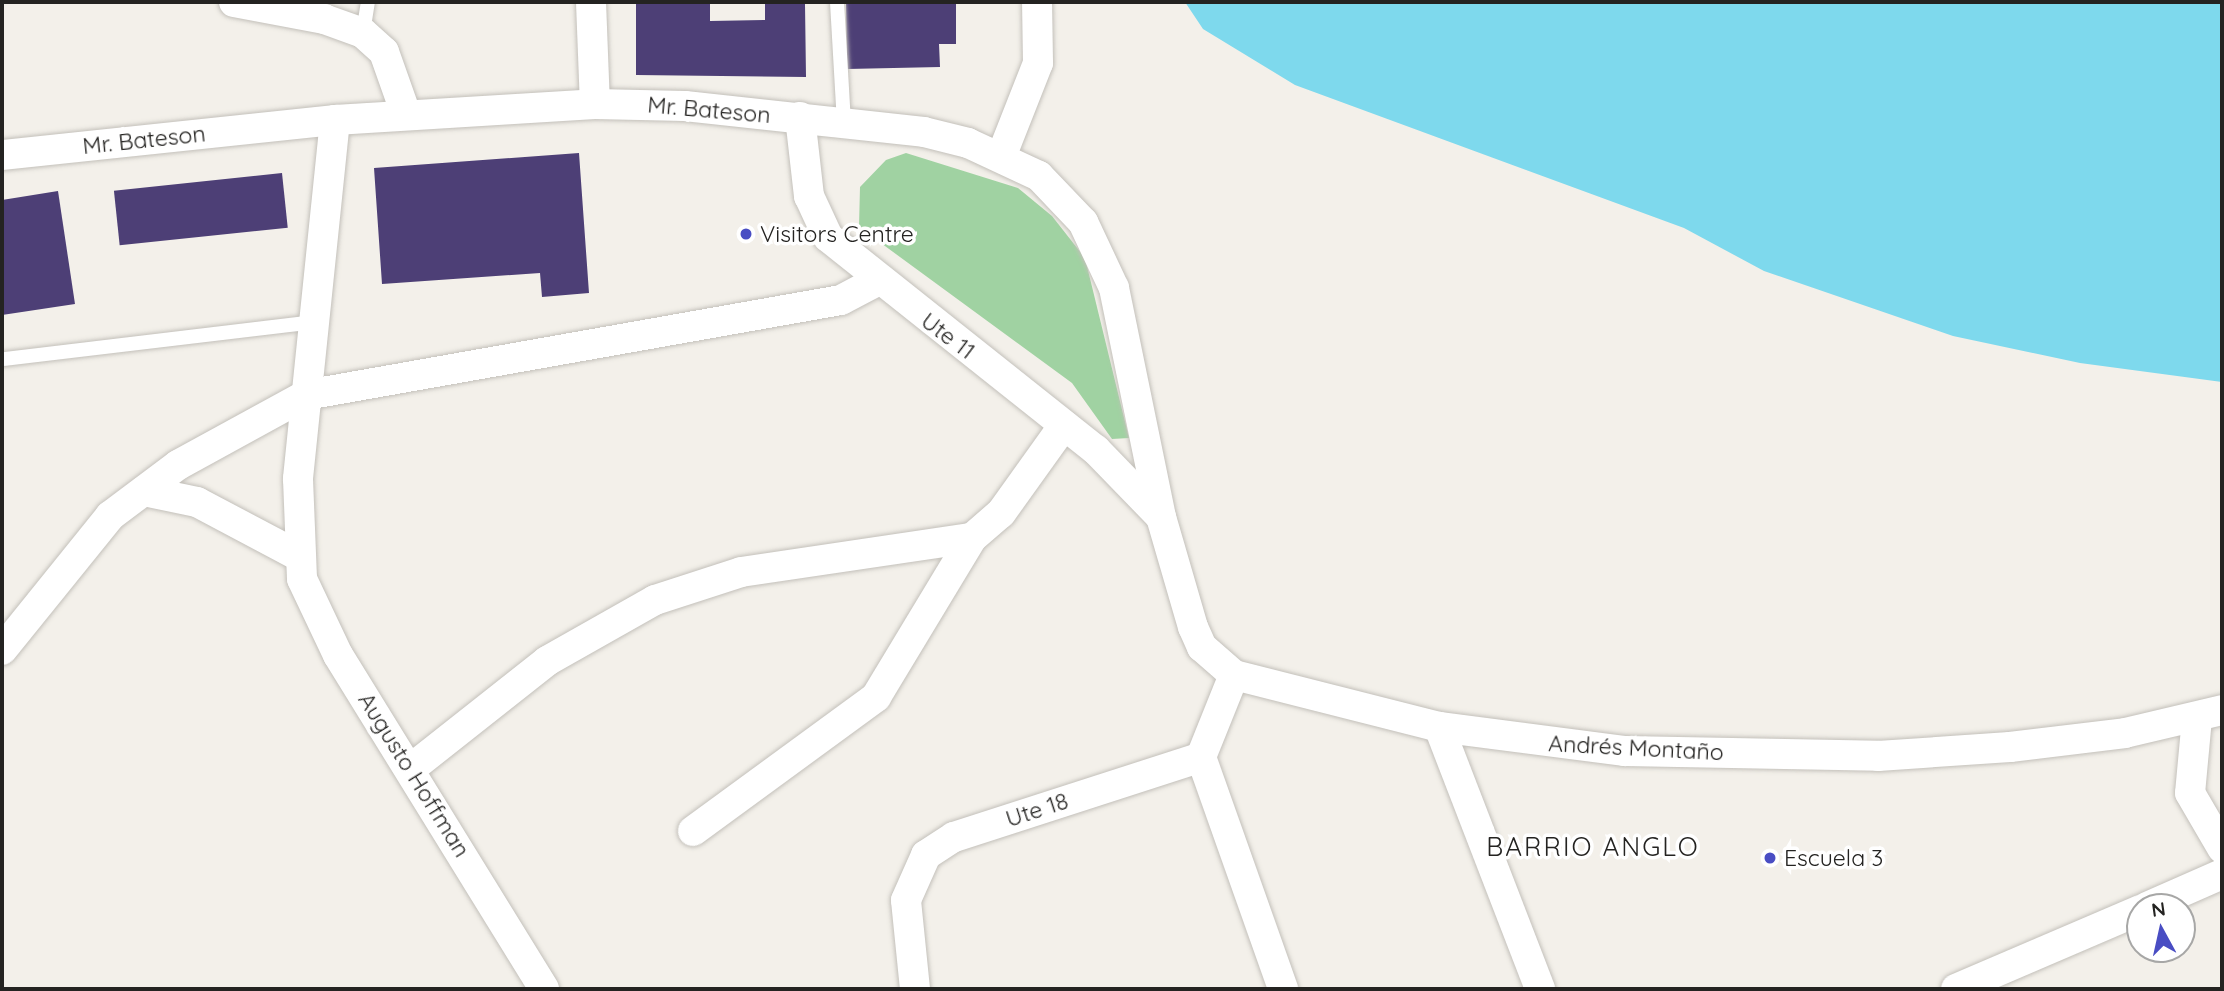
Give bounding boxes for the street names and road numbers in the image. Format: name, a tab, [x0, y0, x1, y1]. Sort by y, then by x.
street label: Mr. Bateson	[646, 91, 772, 129]
street label: Mr. Bateson	[81, 120, 207, 160]
street label: Ute 11	[916, 307, 980, 365]
street label: Augusto Hoffman	[352, 688, 476, 862]
street label: Andrés Montaño	[1548, 730, 1724, 766]
street label: Ute 18	[1002, 787, 1072, 833]

